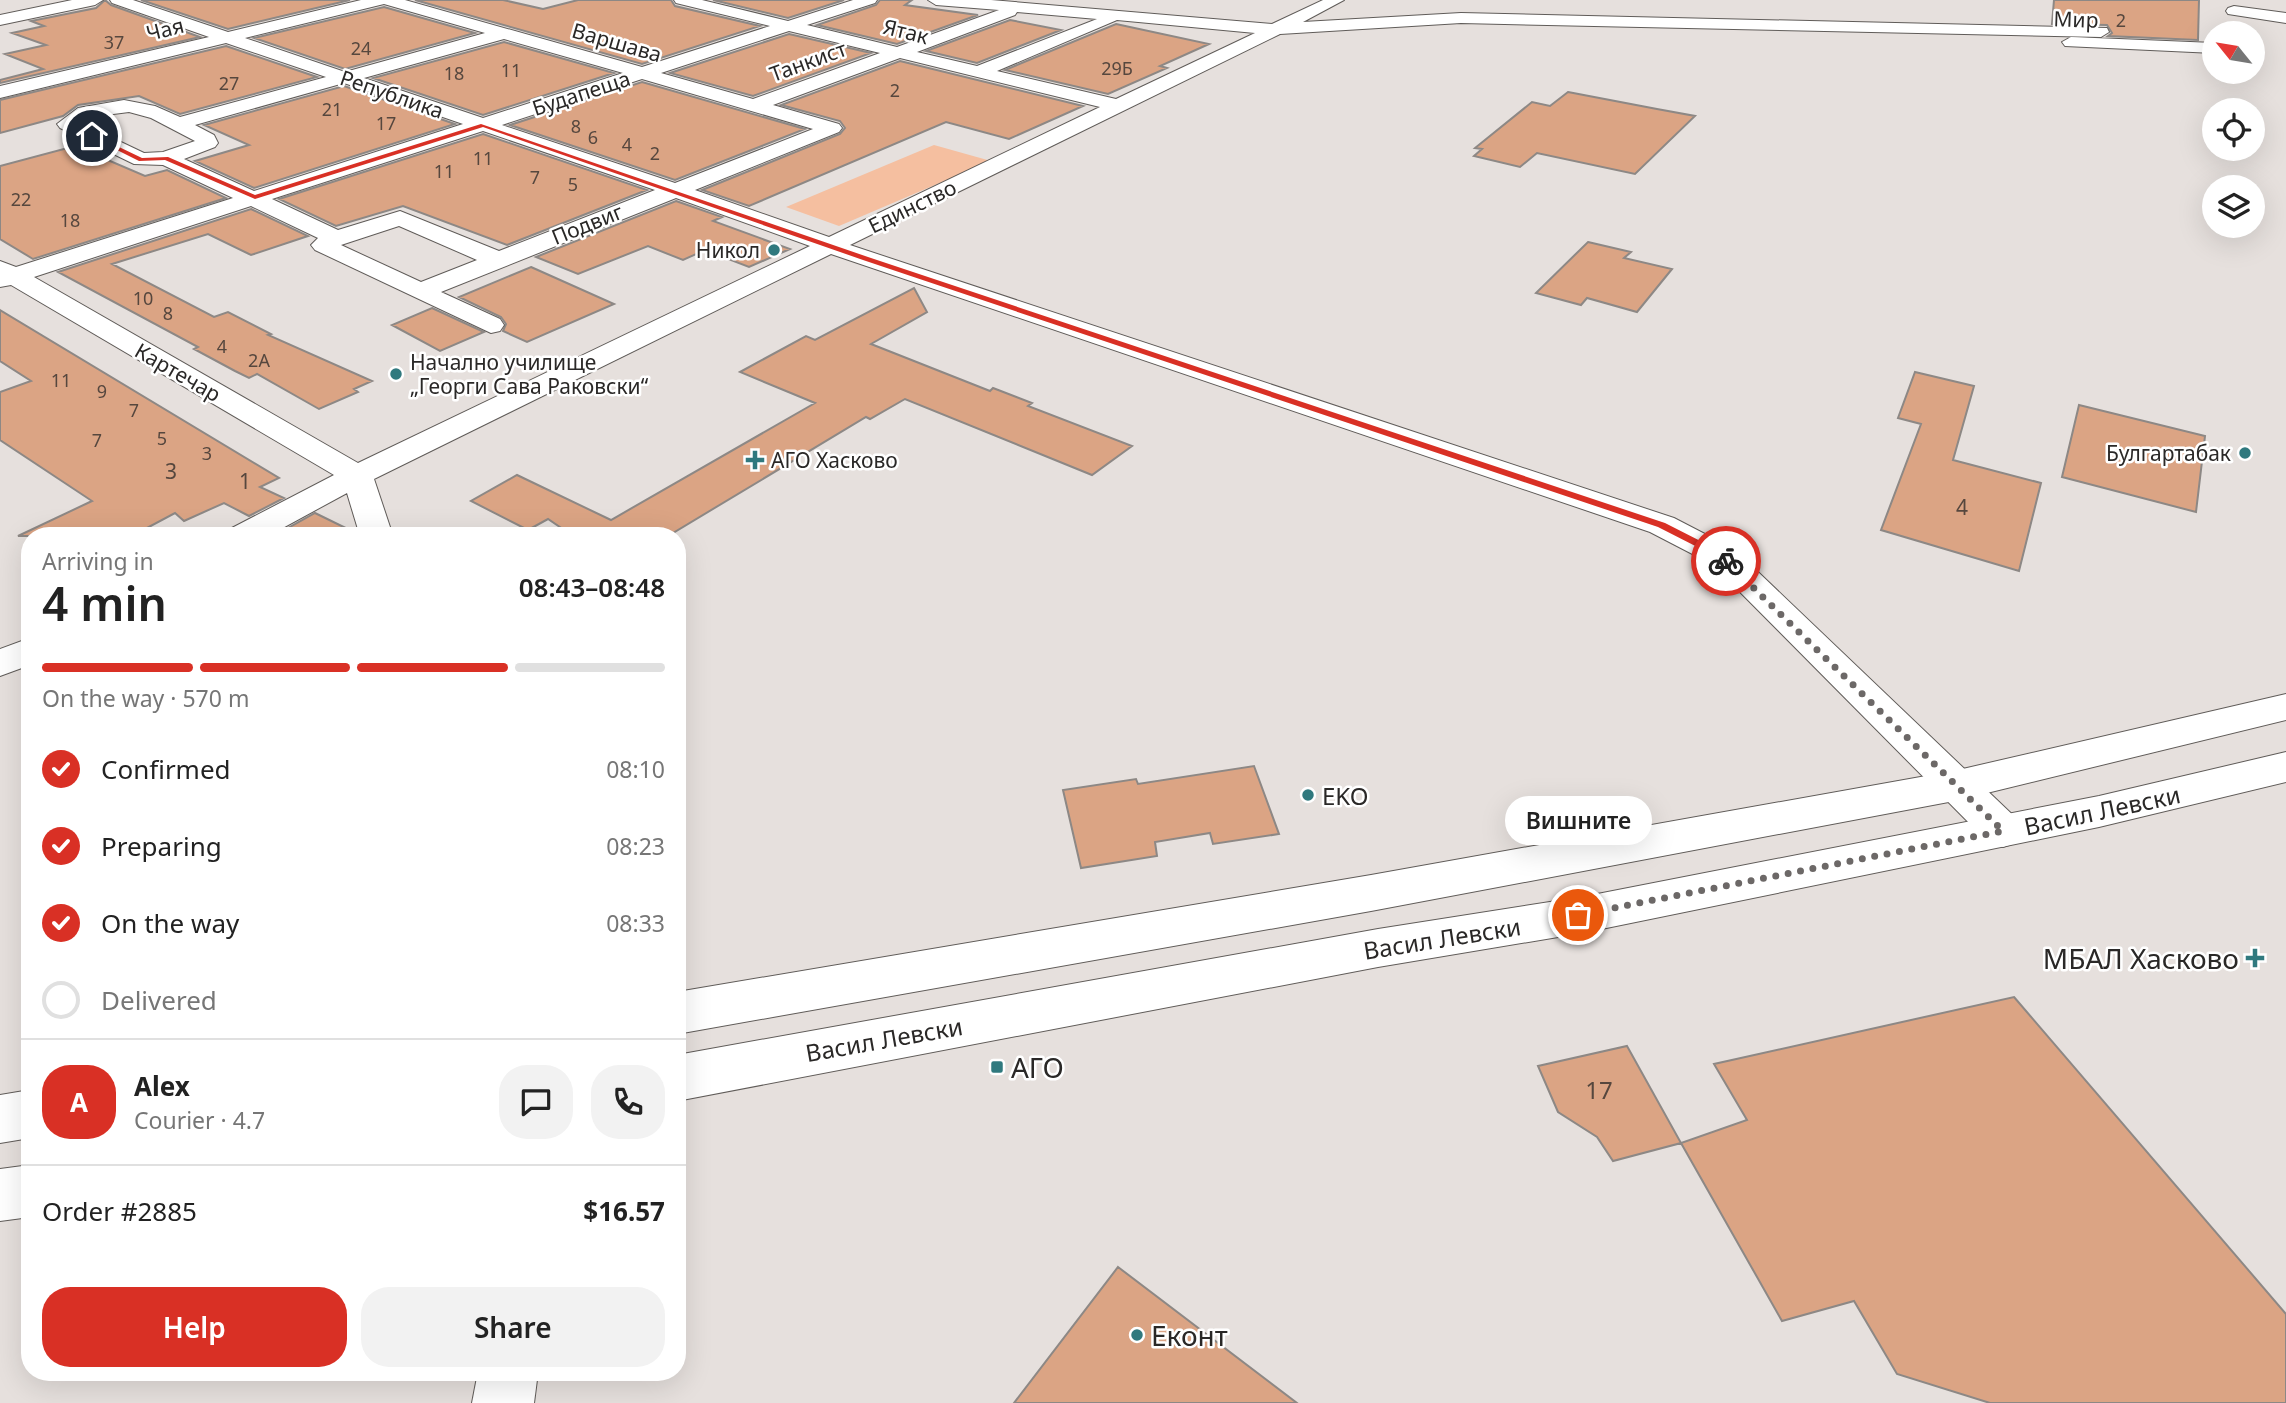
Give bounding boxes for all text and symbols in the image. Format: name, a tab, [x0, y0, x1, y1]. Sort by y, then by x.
street label: Мир	[2053, 4, 2099, 34]
house number: 2	[2116, 8, 2126, 32]
street label: Чая	[143, 11, 187, 47]
street label: Ятак	[880, 12, 932, 50]
street label: Варшава	[569, 16, 665, 68]
north arrow	[2202, 21, 2264, 84]
map controls	[2202, 21, 2265, 238]
house number: 37	[104, 30, 124, 54]
street label: Танкист	[766, 34, 850, 88]
house number: 24	[351, 36, 371, 60]
house number: 29Б	[1101, 56, 1133, 80]
house number: 11	[501, 58, 521, 82]
house number: 18	[444, 61, 464, 85]
street label: Република	[336, 63, 448, 125]
street label: Будапеща	[528, 64, 634, 122]
house number: 27	[219, 71, 239, 95]
house number: 2	[890, 78, 900, 102]
house number: 21	[322, 97, 342, 121]
button: locate	[2202, 98, 2265, 161]
pin	[62, 106, 122, 166]
house number: 17	[376, 111, 396, 135]
house number: 8	[571, 114, 581, 138]
icon: home	[73, 117, 111, 155]
house number: 6	[588, 125, 598, 149]
house number: 4	[622, 132, 632, 156]
house number: 2	[650, 141, 660, 165]
house number: 11	[473, 146, 493, 170]
house number: 11	[434, 159, 454, 183]
house number: 7	[530, 165, 540, 189]
house number: 5	[568, 172, 578, 196]
street label: Единство	[863, 173, 961, 239]
button: layers	[2202, 175, 2265, 238]
house number: 22	[11, 187, 31, 211]
street label: Подвиг	[547, 197, 627, 251]
house number: 18	[60, 208, 80, 232]
place label: Никол	[696, 236, 760, 264]
marker: Никол	[766, 242, 782, 258]
house number: 10	[133, 286, 153, 310]
house number: 8	[163, 301, 173, 325]
house number: 4	[217, 334, 227, 358]
street label: Картечар	[130, 336, 226, 408]
house number: 2А	[248, 348, 270, 372]
place label: Начално училище „Георги Сава Раковски“	[410, 348, 649, 400]
marker: Начално училище „Георги Сава Раковски“	[388, 366, 404, 382]
house number: 11	[51, 368, 71, 392]
house number: 9	[97, 379, 107, 403]
house number: 7	[129, 398, 139, 422]
house number: 5	[157, 426, 167, 450]
house number: 7	[92, 428, 102, 452]
place label: Булгартабак	[2106, 439, 2231, 467]
house number: 3	[202, 441, 212, 465]
marker: Булгартабак	[2237, 445, 2253, 461]
place label: АГО Хасково	[771, 446, 898, 474]
marker: АГО Хасково	[745, 450, 765, 470]
house number: 3	[165, 457, 177, 485]
house number: 1	[239, 467, 251, 495]
house number: 4	[1956, 493, 1968, 521]
courier	[1691, 526, 1761, 596]
icon: bike	[1707, 542, 1745, 580]
text: Arriving in	[42, 545, 154, 577]
text: 08:43–08:48	[519, 569, 665, 605]
text: 4 min	[42, 572, 167, 634]
text: On the way · 570 m	[42, 682, 249, 714]
icon: check	[42, 750, 80, 788]
text: Confirmed	[101, 751, 231, 787]
text: 08:10	[606, 753, 665, 785]
street label: Васил Левски	[2021, 777, 2183, 843]
place label: EKO	[1322, 779, 1368, 812]
marker: EKO	[1300, 787, 1316, 803]
callout: Вишните	[1504, 796, 1652, 845]
text: Вишните	[1526, 804, 1631, 836]
icon: check	[42, 827, 80, 865]
text: Preparing	[101, 828, 222, 864]
text: 08:23	[606, 830, 665, 862]
pin	[1548, 885, 1608, 945]
icon: bag	[1559, 896, 1597, 934]
icon: check	[42, 904, 80, 942]
text: On the way	[101, 905, 239, 941]
text: 08:33	[606, 907, 665, 939]
street label: Васил Левски	[1361, 909, 1523, 967]
place label: МБАЛ Хасково	[2043, 939, 2239, 977]
marker: МБАЛ Хасково	[2245, 948, 2265, 968]
text: Delivered	[101, 982, 217, 1018]
street label: Васил Левски	[803, 1009, 965, 1069]
place label: АГО	[1011, 1048, 1064, 1086]
marker: АГО	[989, 1059, 1005, 1075]
button: chat	[499, 1065, 573, 1139]
button: phone	[591, 1065, 665, 1139]
text: Alex	[134, 1068, 190, 1104]
house number: 17	[1585, 1073, 1613, 1106]
text: A	[70, 1084, 88, 1120]
text: Courier · 4.7	[134, 1104, 265, 1136]
text: Order #2885	[42, 1193, 197, 1229]
text: $16.57	[583, 1193, 665, 1229]
button: Help	[42, 1287, 347, 1367]
button: Share	[361, 1287, 665, 1367]
place label: Еконт	[1151, 1316, 1228, 1354]
marker: Еконт	[1129, 1327, 1145, 1343]

